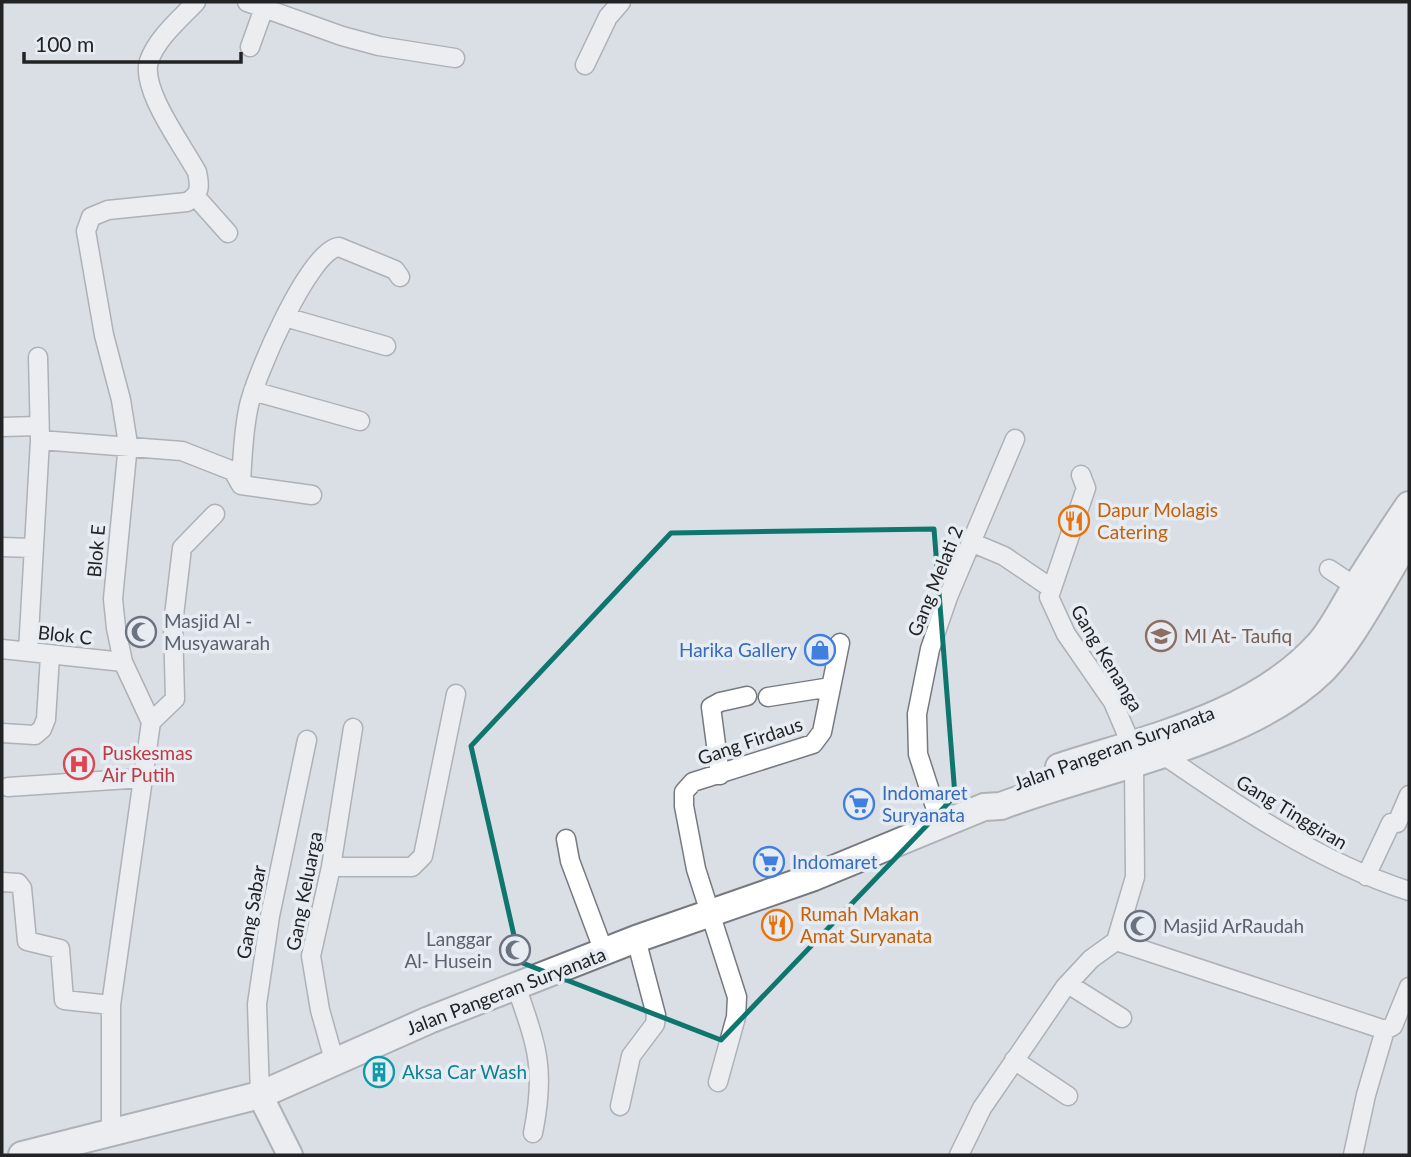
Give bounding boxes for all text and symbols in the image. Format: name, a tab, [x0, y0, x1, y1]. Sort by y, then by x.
scale bar	[24, 21, 242, 65]
text: 100 m	[35, 31, 94, 56]
place label: Dapur Molagis Catering	[1097, 498, 1218, 543]
restaurant icon: Dapur Molagis Catering	[1057, 504, 1091, 538]
street label: Gang Melati 2	[902, 522, 967, 640]
street label: Blok E	[82, 524, 109, 578]
street label: Gang Kenanga	[1067, 600, 1148, 715]
place label: Masjid Al - Musyawarah	[164, 609, 270, 654]
mosque icon: Masjid Al - Musyawarah	[124, 615, 158, 649]
school or university icon: MI At- Taufiq	[1144, 619, 1178, 653]
street label: Blok C	[37, 620, 94, 649]
place label: MI At- Taufiq	[1184, 624, 1292, 647]
shop icon: Harika Gallery	[803, 633, 837, 667]
place label: Harika Gallery	[679, 638, 797, 661]
street label: Jalan Pangeran Suryanata	[1010, 700, 1217, 795]
street label: Gang Firdaus	[694, 712, 805, 769]
place label: Puskesmas Air Putih	[102, 741, 193, 786]
hospital icon: Puskesmas Air Putih	[62, 747, 96, 781]
street label: Gang Tinggiran	[1233, 769, 1352, 854]
place label: Indomaret Suryanata	[882, 781, 968, 826]
supermarket icon: Indomaret Suryanata	[842, 787, 876, 821]
street label: Gang Keluarga	[281, 829, 326, 953]
supermarket icon: Indomaret	[752, 845, 786, 879]
place label: Indomaret	[792, 850, 878, 873]
street label: Gang Sabar	[231, 863, 270, 961]
place label: Rumah Makan Amat Suryanata	[800, 902, 932, 947]
restaurant icon: Rumah Makan Amat Suryanata	[760, 908, 794, 942]
mosque icon: Masjid ArRaudah	[1123, 909, 1157, 943]
place label: Masjid ArRaudah	[1163, 914, 1304, 937]
place label: Langgar Al- Husein	[404, 927, 492, 972]
mosque icon: Langgar Al- Husein	[498, 933, 532, 967]
street label: Jalan Pangeran Suryanata	[403, 942, 609, 1039]
building icon: Aksa Car Wash	[362, 1055, 396, 1089]
place label: Aksa Car Wash	[402, 1060, 527, 1083]

